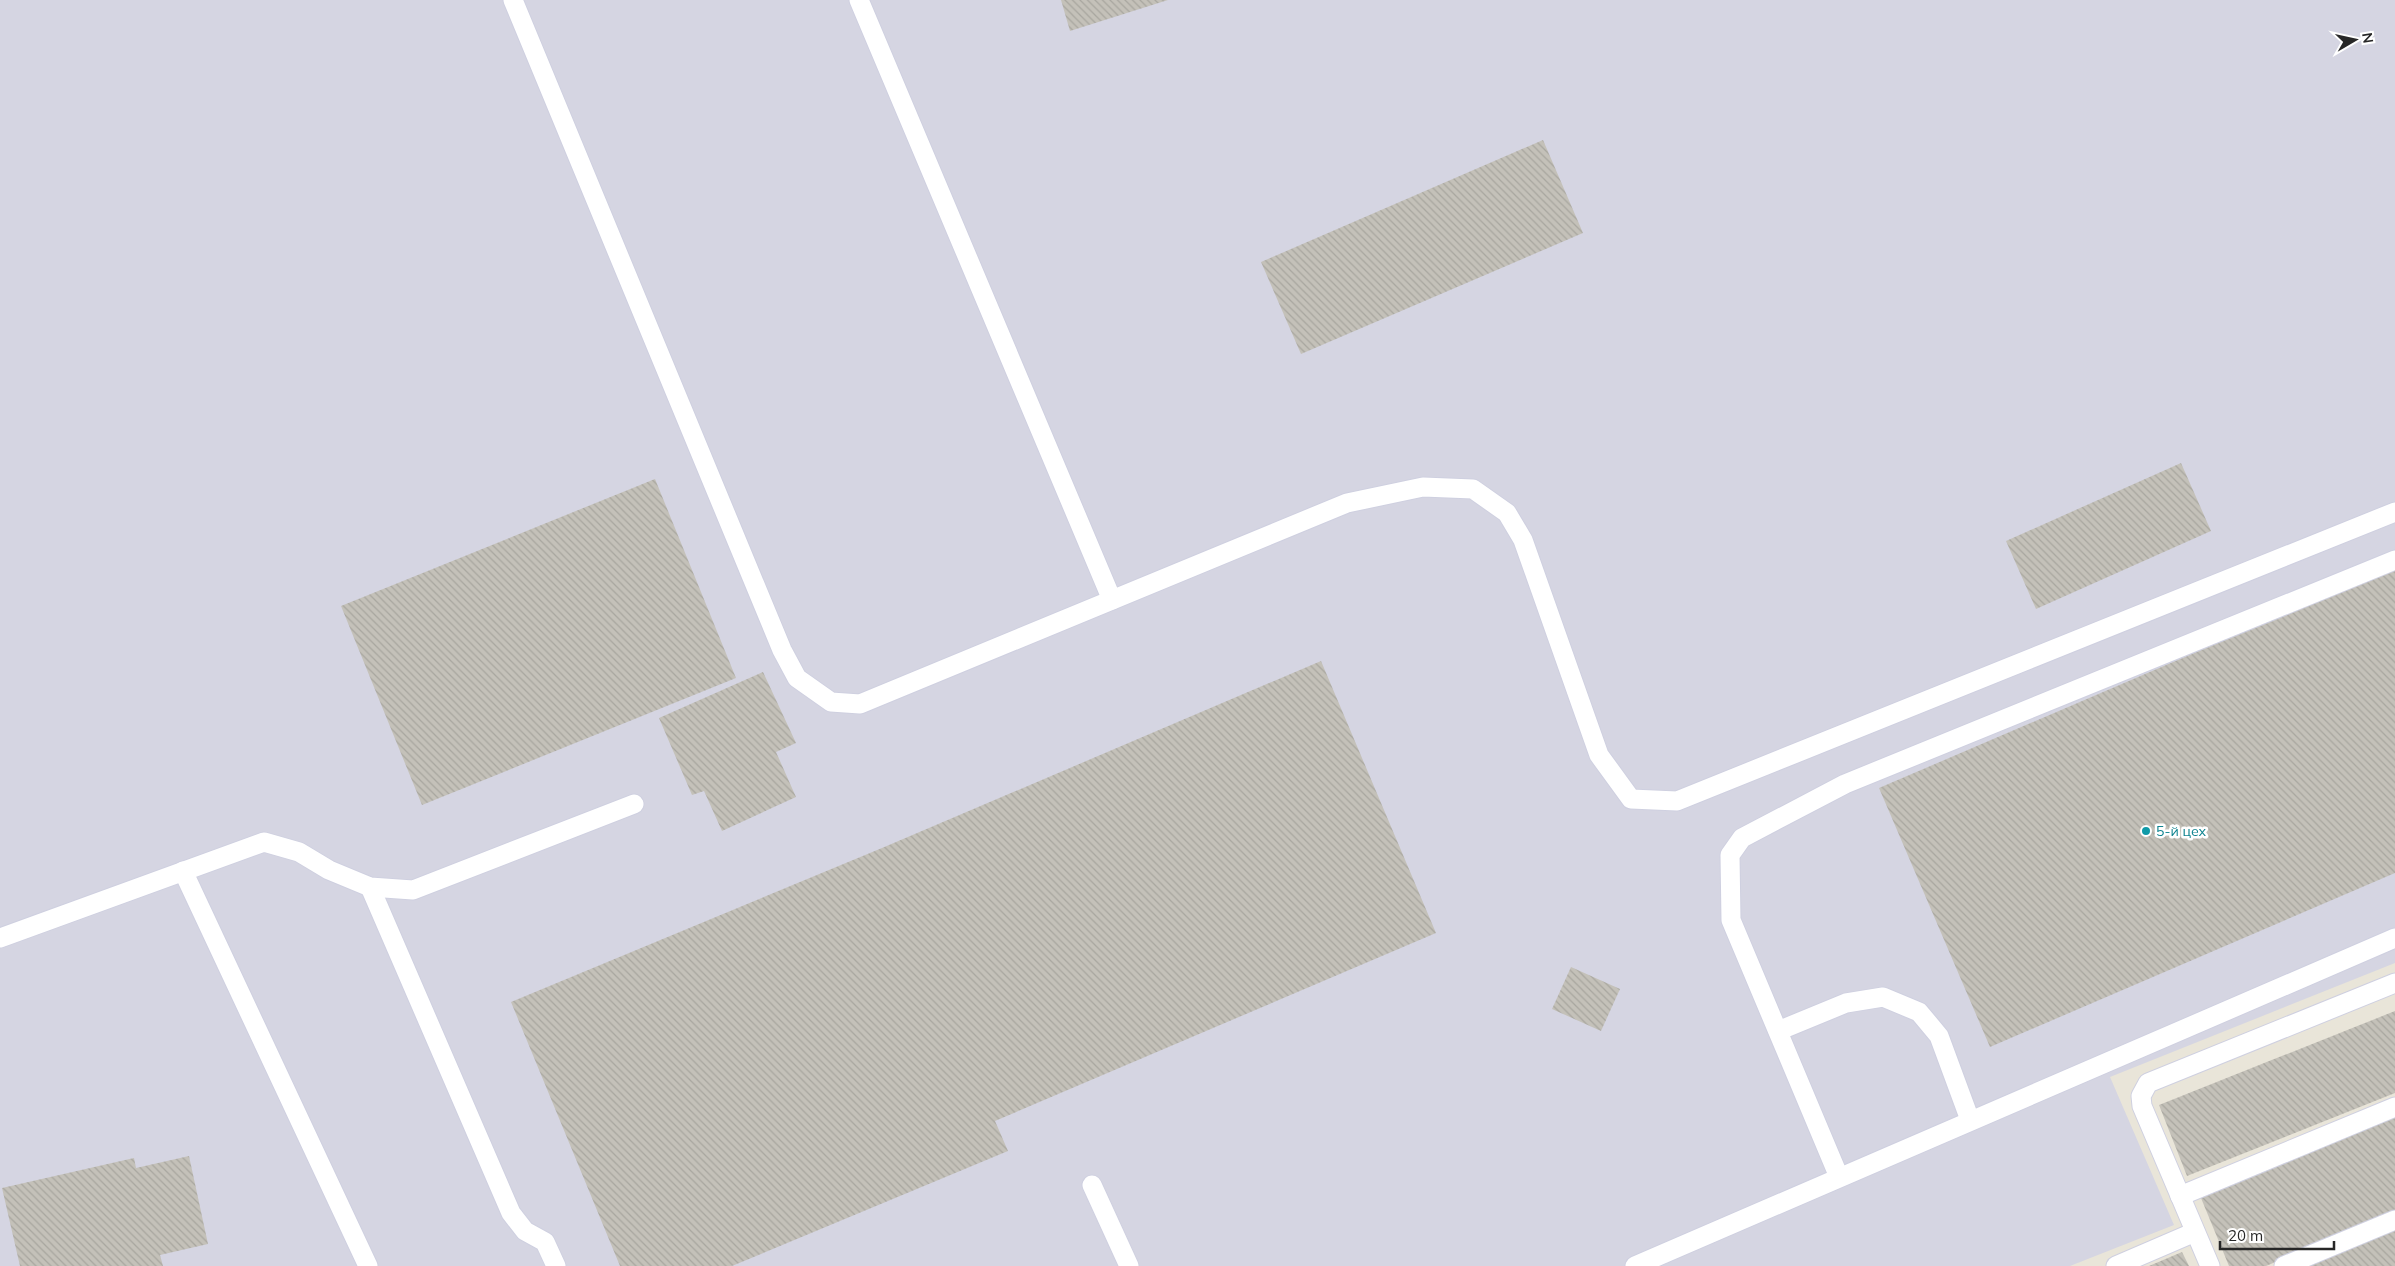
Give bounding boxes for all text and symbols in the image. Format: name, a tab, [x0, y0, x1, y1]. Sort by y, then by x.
north arrow	[2330, 15, 2380, 65]
text: N	[2358, 31, 2378, 45]
place label: 5-й цех	[2156, 822, 2207, 840]
marker: 5-й цех	[2140, 825, 2152, 837]
scale bar	[2220, 1218, 2334, 1250]
text: 20 m	[2228, 1226, 2263, 1245]

